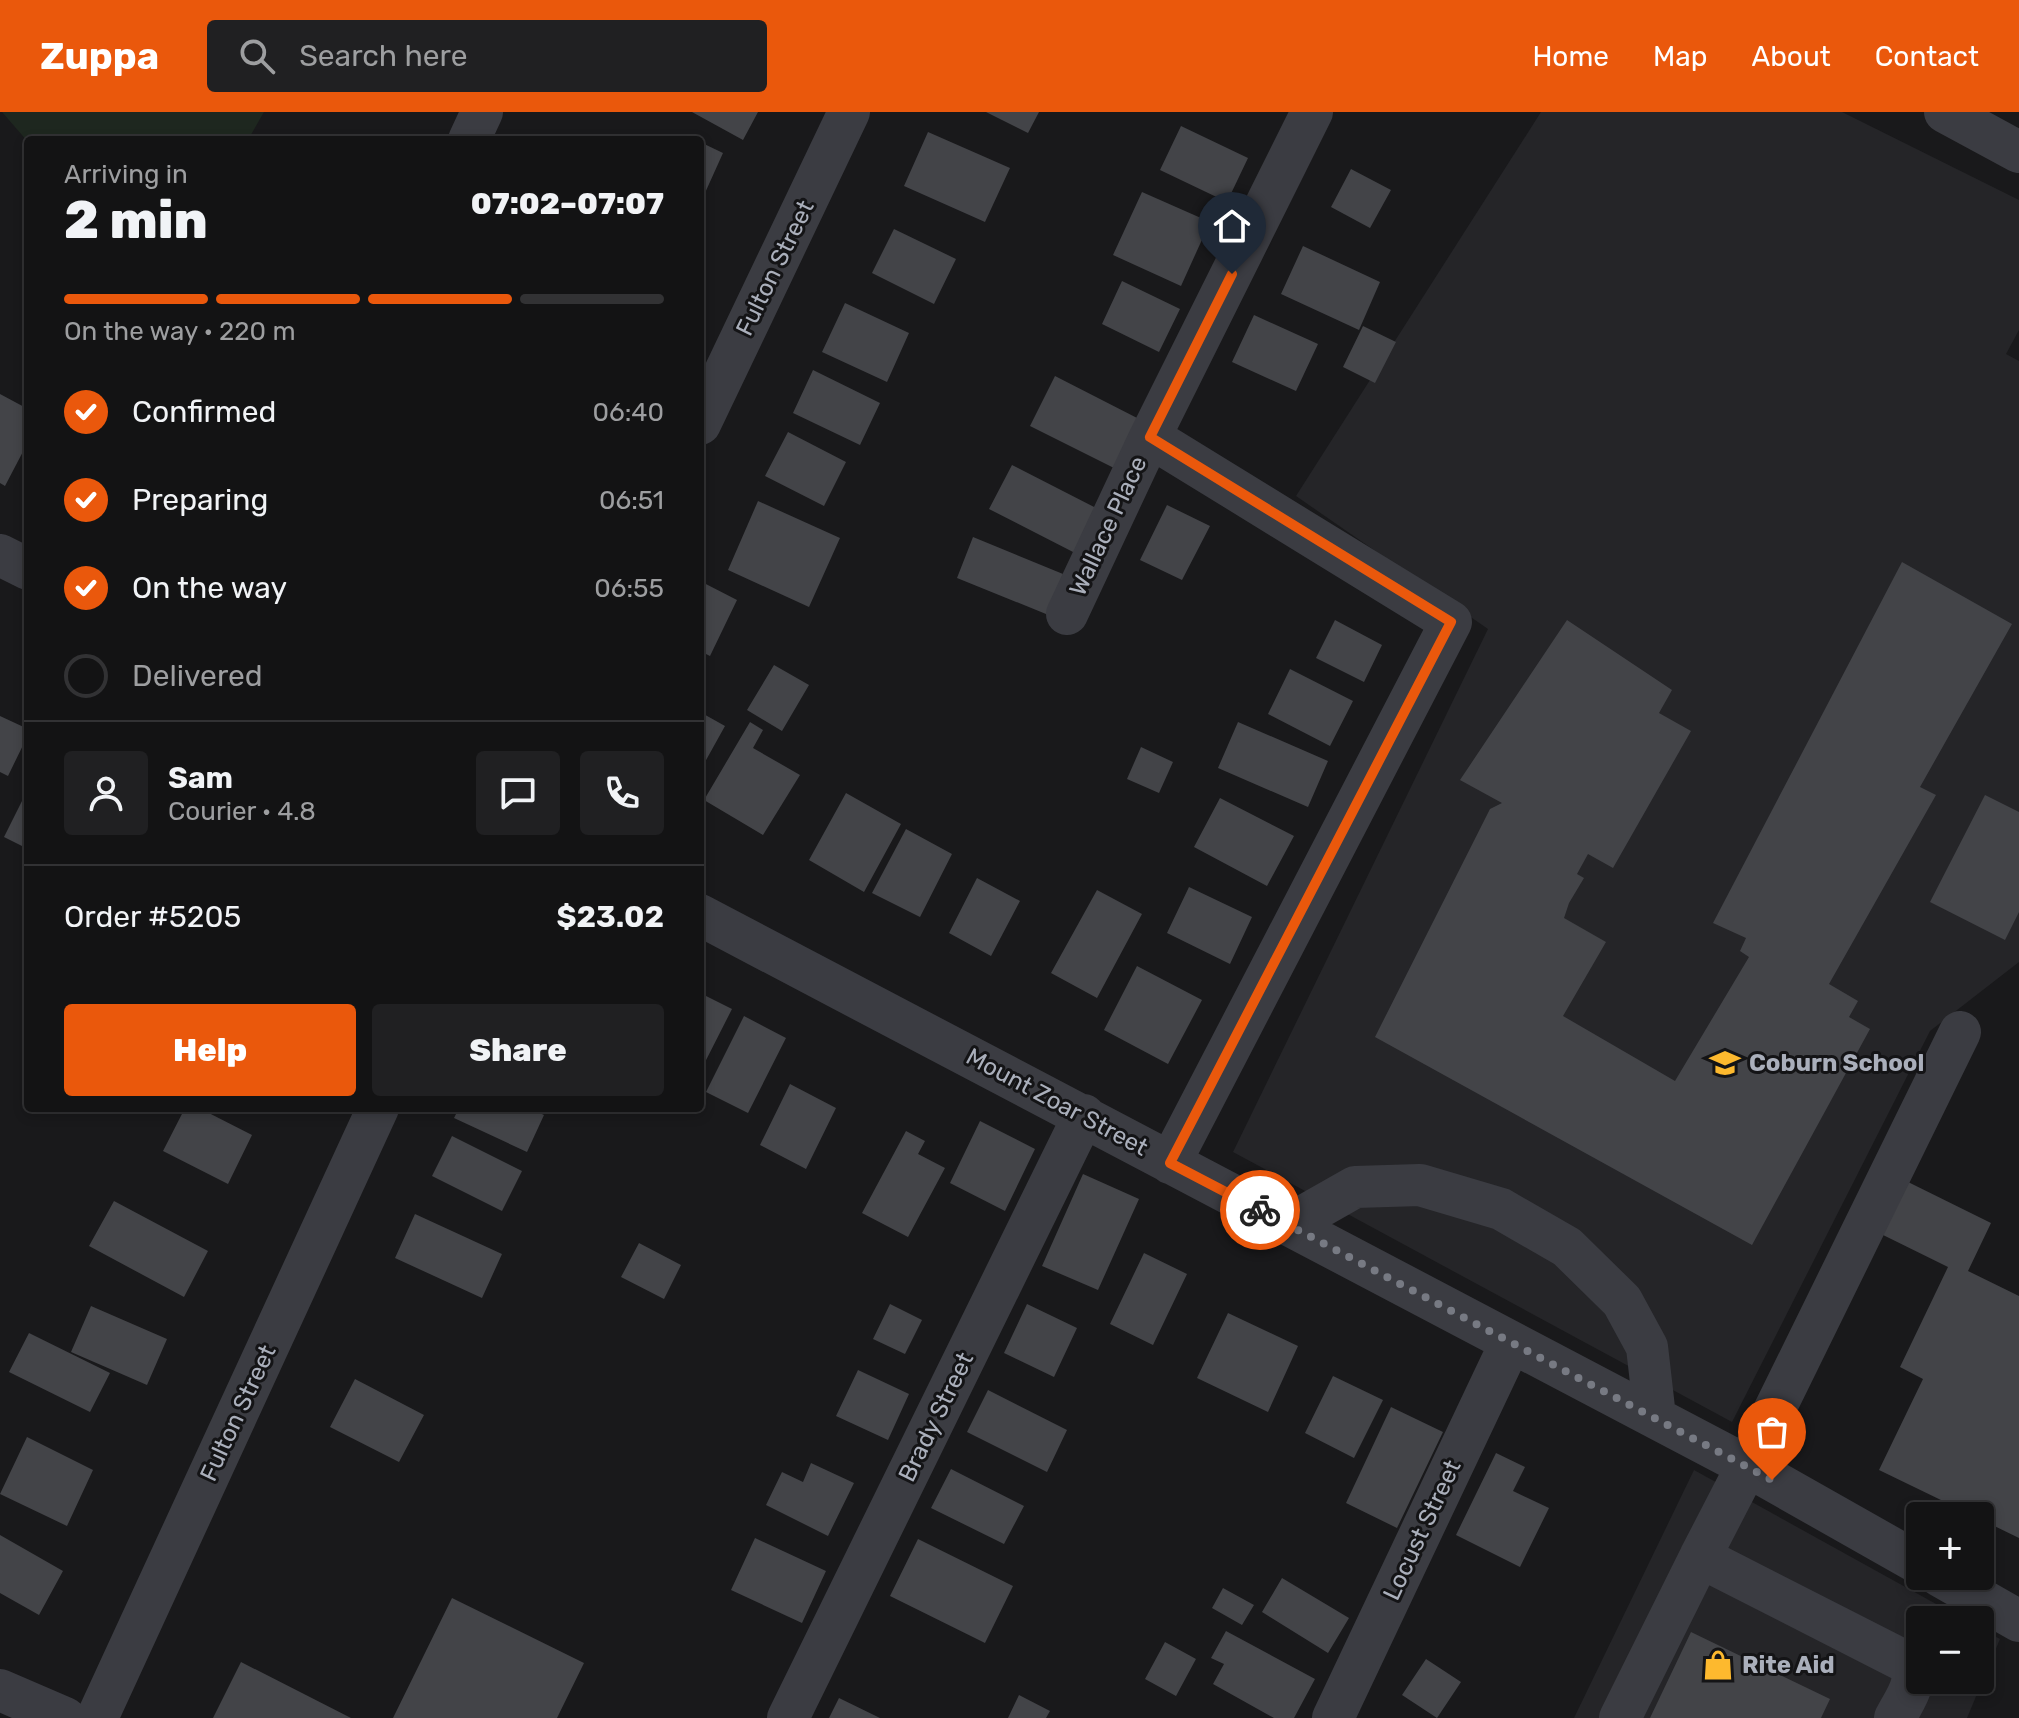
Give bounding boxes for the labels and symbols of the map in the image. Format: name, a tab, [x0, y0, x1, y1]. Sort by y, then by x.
pin	[1198, 192, 1266, 274]
street label: Fulton Street	[730, 196, 820, 340]
street label: Wallace Place	[1063, 452, 1153, 600]
street label: Mount Zoar Street	[961, 1042, 1153, 1162]
school or university icon: Coburn School	[1708, 1046, 1742, 1080]
place label: Coburn School	[1749, 1049, 1924, 1077]
courier	[1220, 1170, 1300, 1250]
street label: Fulton Street	[194, 1340, 282, 1486]
street label: Brady Street	[893, 1348, 979, 1486]
pin	[1738, 1398, 1806, 1480]
street label: Locust Street	[1377, 1455, 1467, 1605]
shop icon: Rite Aid	[1701, 1648, 1735, 1682]
place label: Rite Aid	[1742, 1651, 1835, 1679]

